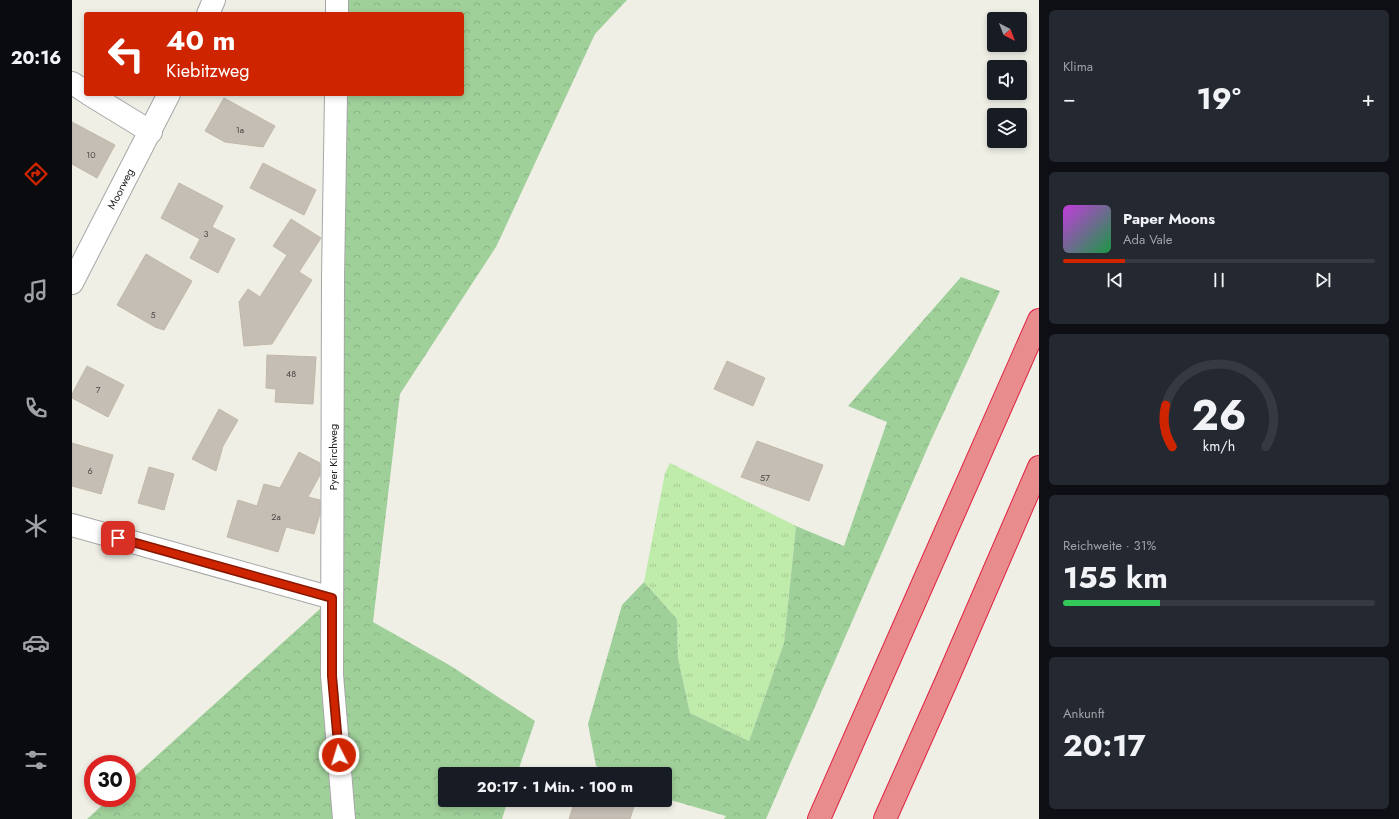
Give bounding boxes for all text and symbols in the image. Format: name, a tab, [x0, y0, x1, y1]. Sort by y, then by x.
north arrow	[987, 12, 1027, 52]
map controls	[987, 12, 1027, 148]
text: 40 m	[166, 20, 235, 61]
icon: left	[100, 28, 152, 80]
text: 20:16	[11, 45, 61, 71]
text: Klima	[1063, 57, 1093, 76]
text: Kiebitzweg	[166, 58, 249, 84]
button: sound	[987, 60, 1027, 100]
text: 19°	[1197, 77, 1241, 120]
text: −	[1063, 82, 1076, 114]
text: +	[1361, 82, 1375, 114]
button: layers	[987, 108, 1027, 148]
house number: 1a	[236, 123, 244, 136]
house number: 10	[86, 148, 96, 161]
icon: directions	[22, 160, 50, 188]
street label: Moorweg	[103, 165, 138, 212]
text: Paper Moons	[1123, 208, 1215, 230]
house number: 3	[204, 227, 209, 240]
text: Ada Vale	[1123, 230, 1172, 249]
icon: previous	[1104, 269, 1126, 291]
icon: pause	[1208, 269, 1230, 291]
icon: next	[1312, 269, 1334, 291]
icon: music	[22, 277, 50, 305]
house number: 5	[150, 308, 156, 321]
house number: 48	[286, 367, 296, 380]
house number: 7	[96, 383, 101, 396]
text: 26	[1191, 385, 1247, 446]
icon: phone	[22, 394, 50, 422]
street label: Pyer Kirchweg	[325, 424, 341, 490]
text: km/h	[1203, 436, 1235, 456]
house number: 6	[87, 464, 93, 477]
house number: 57	[760, 471, 770, 484]
house number: 2a	[271, 510, 281, 523]
icon: climate	[22, 512, 50, 540]
pin	[101, 521, 135, 555]
icon: arrive	[107, 527, 129, 549]
text: Reichweite · 31%	[1063, 536, 1156, 555]
text: 155 km	[1063, 556, 1168, 599]
icon: car	[22, 629, 50, 657]
text: Ankunft	[1063, 704, 1104, 723]
text: 20:17	[1063, 724, 1146, 767]
position arrow	[318, 734, 360, 776]
icon: filters	[22, 746, 50, 774]
speed limit sign: 30	[84, 755, 136, 807]
text: 20:17 · 1 Min. · 100 m	[477, 776, 633, 798]

